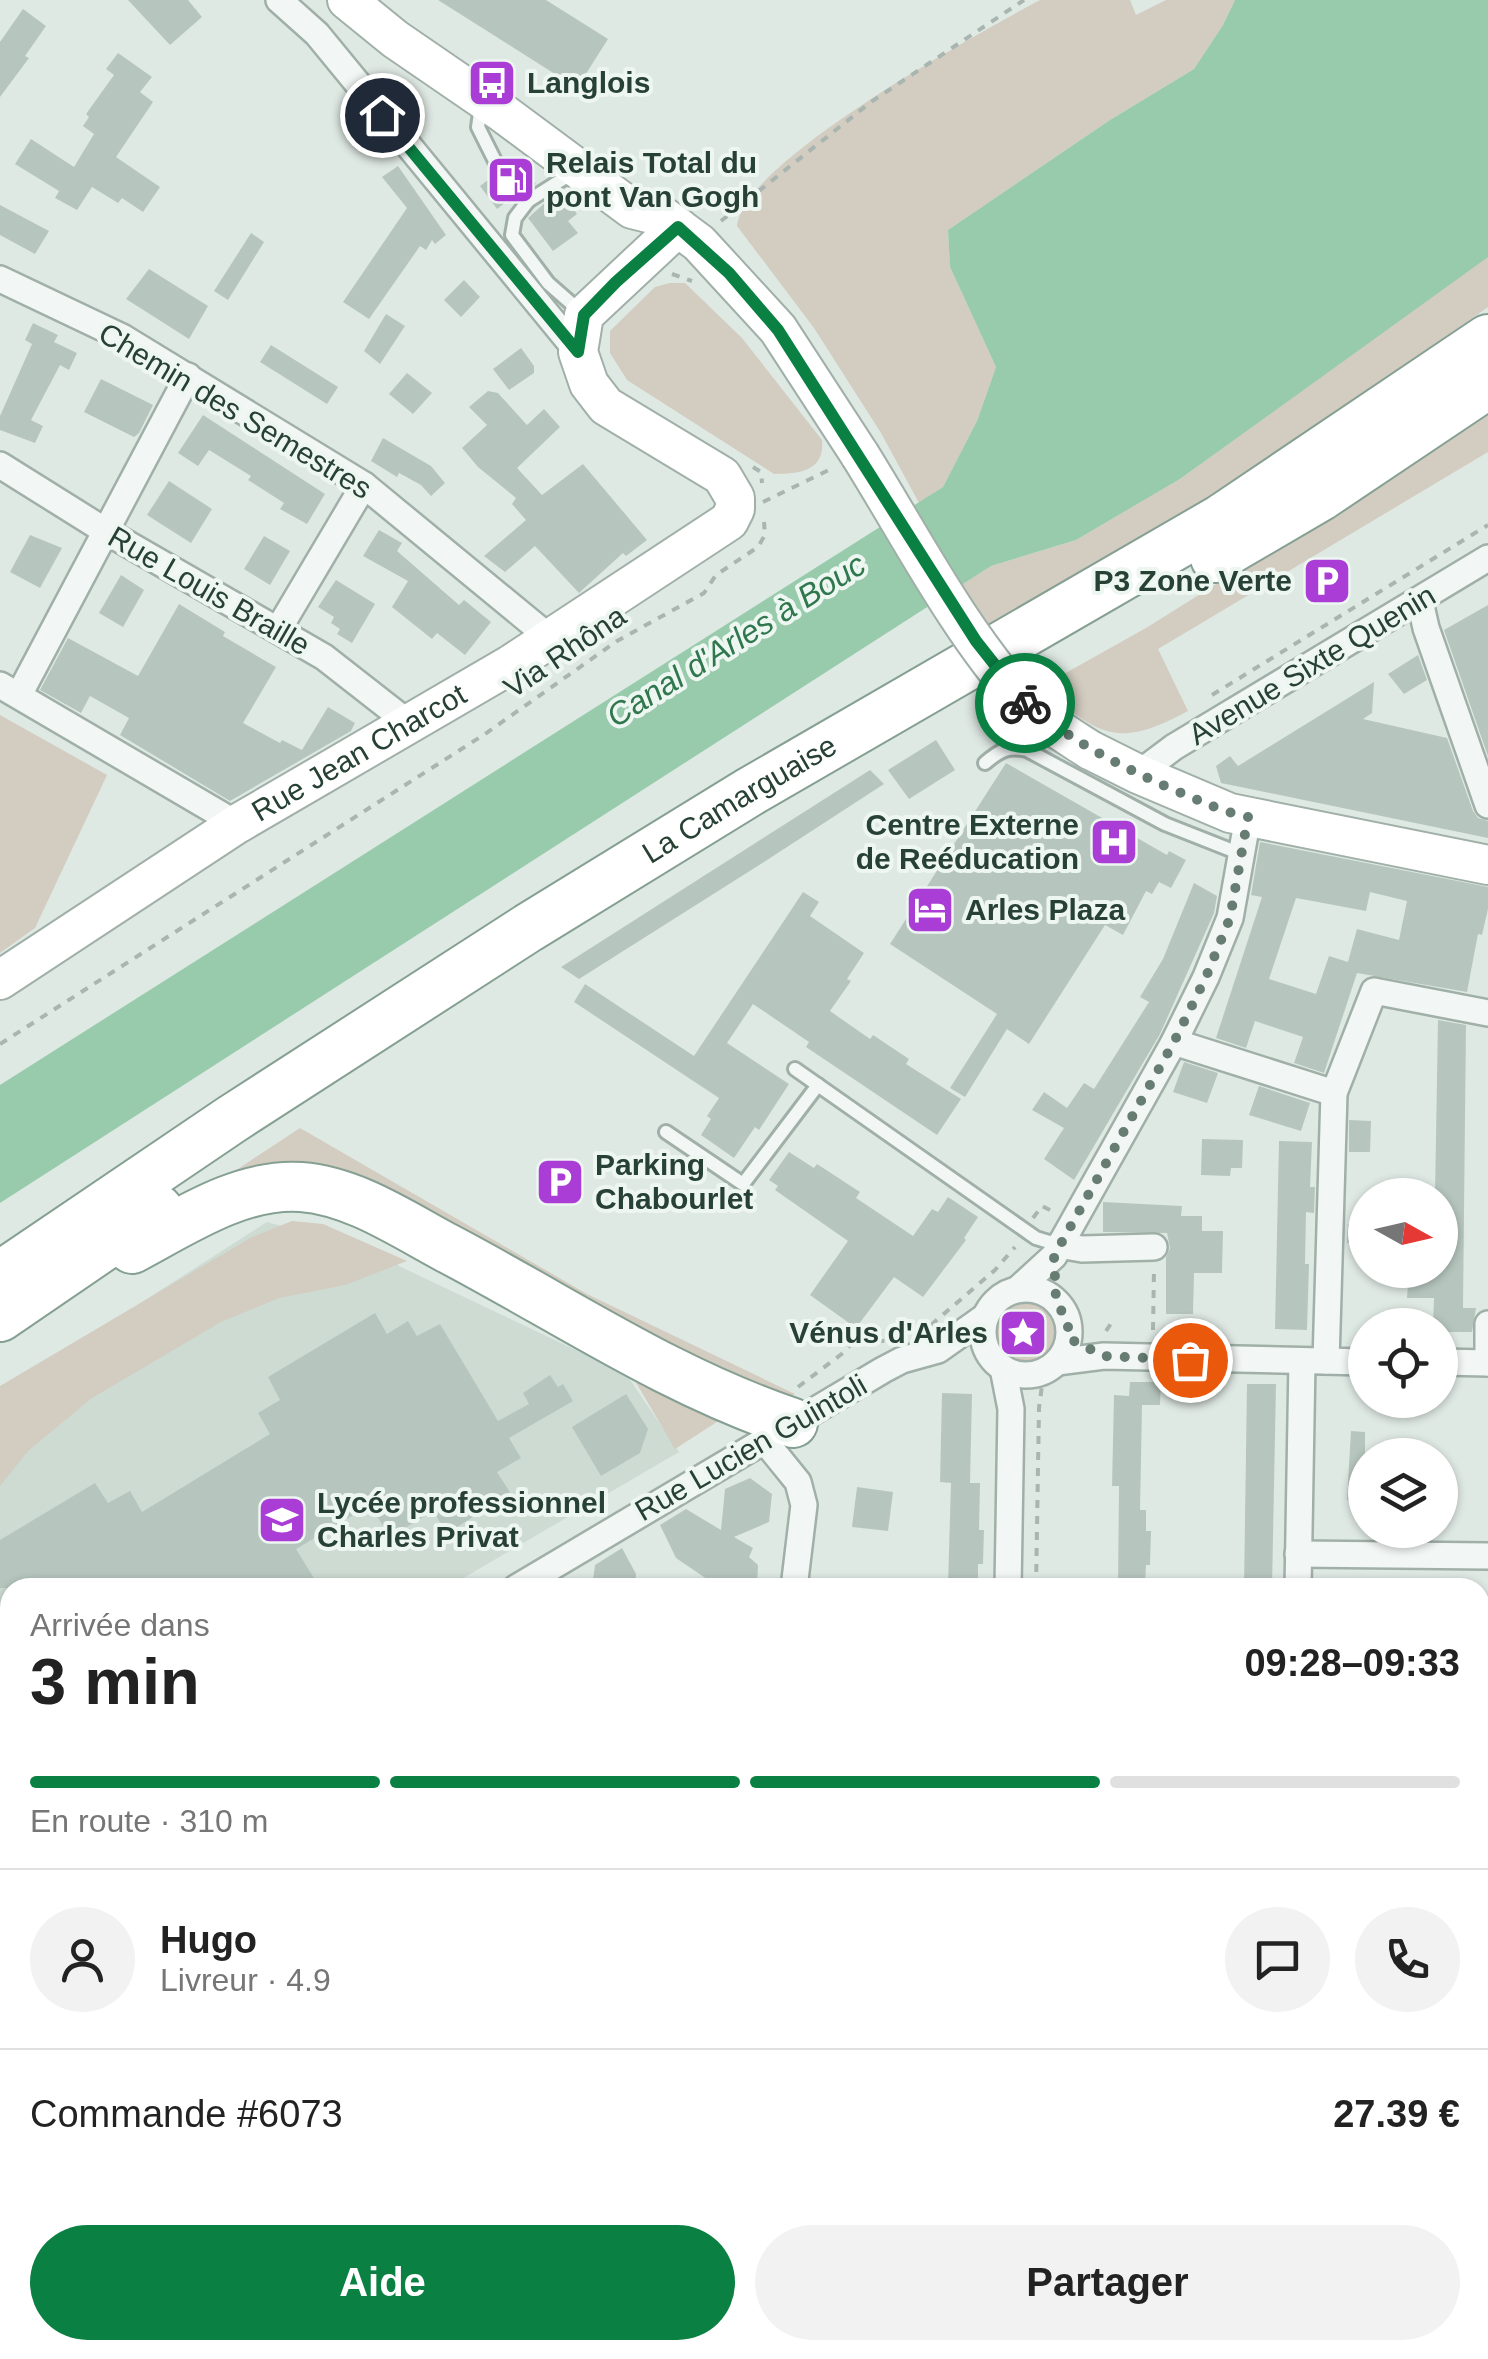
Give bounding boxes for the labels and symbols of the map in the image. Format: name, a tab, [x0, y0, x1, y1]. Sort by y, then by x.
bus stop icon: Langlois	[466, 57, 518, 109]
place label: Langlois	[527, 66, 650, 99]
pin	[340, 73, 425, 158]
place label: Relais Total du pont Van Gogh	[546, 146, 759, 213]
fuel station icon: Relais Total du pont Van Gogh	[485, 154, 537, 206]
street label: Chemin des Semestres	[93, 316, 377, 505]
street label: Rue Louis Braille	[103, 520, 316, 662]
water label: Canal d'Arles à Bouc	[600, 546, 872, 734]
parking icon: P3 Zone Verte	[1301, 555, 1353, 607]
place label: P3 Zone Verte	[1094, 564, 1292, 597]
street label: Avenue Sixte Quenin	[1183, 578, 1441, 751]
street label: Via Rhôna	[498, 599, 632, 704]
courier	[975, 653, 1075, 753]
street label: Rue Jean Charcot	[246, 677, 472, 828]
street label: La Camarguaise	[636, 728, 842, 870]
place label: Centre Externe de Reéducation	[856, 808, 1079, 875]
hospital icon: Centre Externe de Reéducation	[1088, 816, 1140, 868]
hotel icon: Arles Plaza	[904, 884, 956, 936]
place label: Arles Plaza	[965, 893, 1125, 926]
place label: Parking Chabourlet	[595, 1148, 753, 1215]
parking icon: Parking Chabourlet	[534, 1156, 586, 1208]
north arrow	[1348, 1178, 1458, 1288]
place icon: Vénus d'Arles	[997, 1307, 1049, 1359]
place label: Vénus d'Arles	[789, 1316, 988, 1349]
pin	[1148, 1318, 1233, 1403]
street label: Rue Lucien Guintoli	[629, 1368, 872, 1527]
place label: Lycée professionnel Charles Privat	[317, 1486, 606, 1553]
school or university icon: Lycée professionnel Charles Privat	[256, 1494, 308, 1546]

